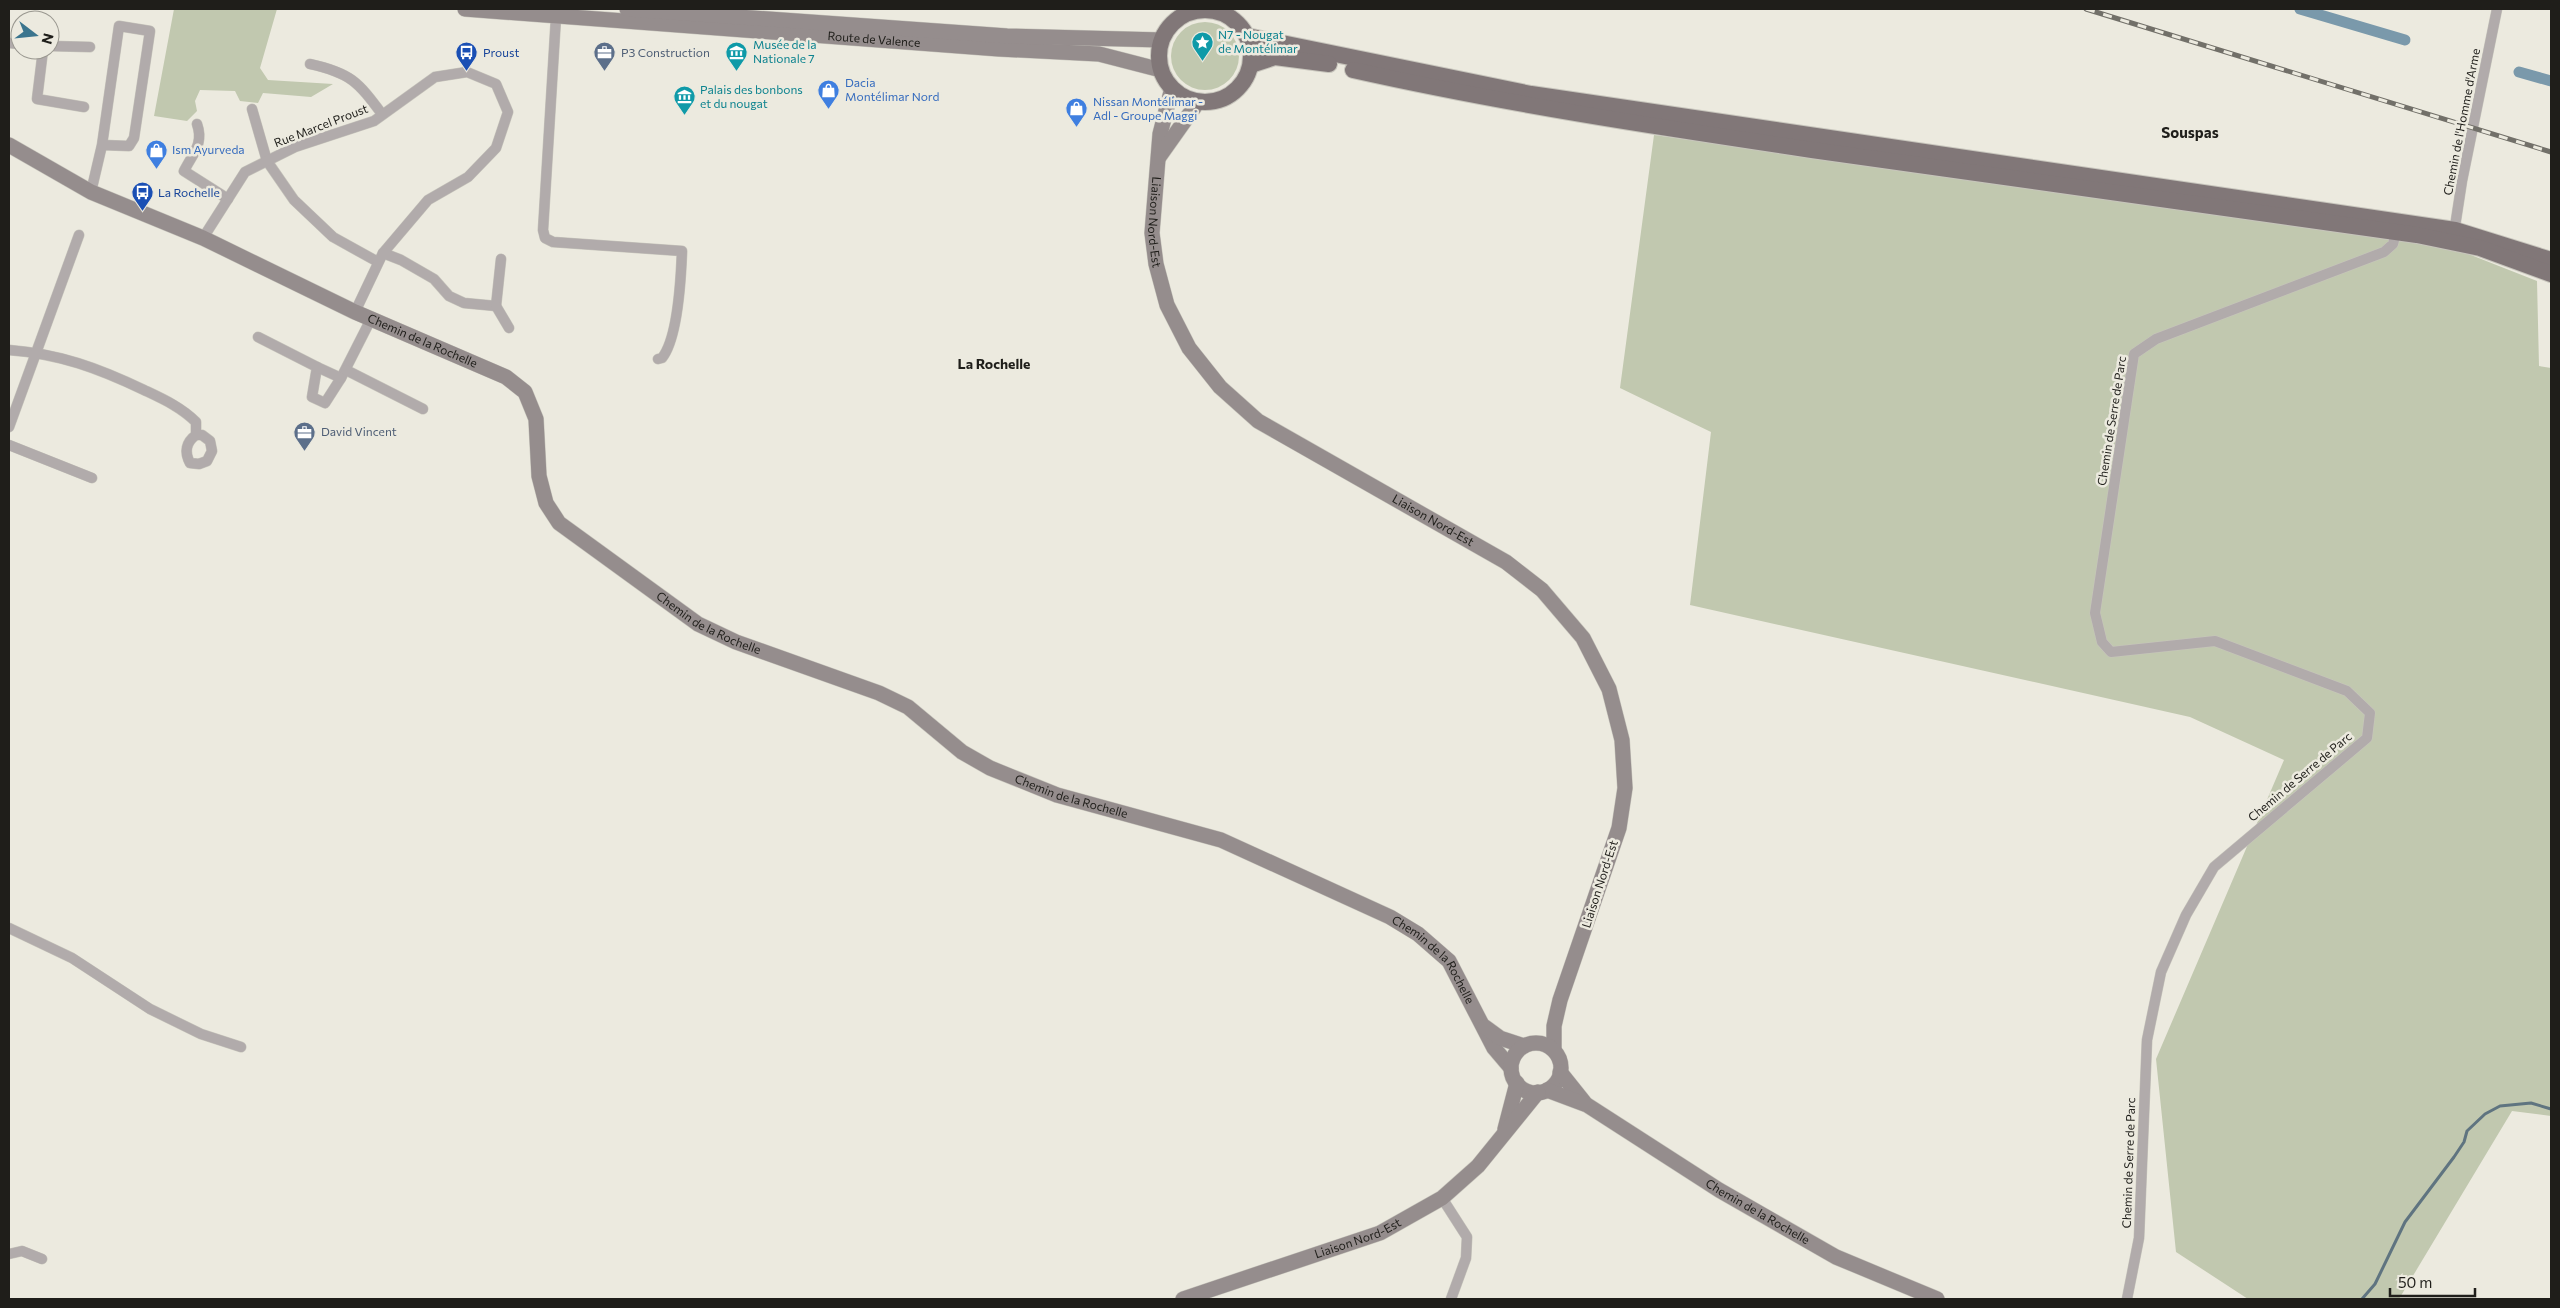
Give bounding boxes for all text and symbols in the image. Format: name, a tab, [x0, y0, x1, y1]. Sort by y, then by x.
north arrow	[10, 10, 60, 60]
place label: N7 - Nougat de Montélimar	[1218, 27, 1298, 55]
street label: Route de Valence	[827, 28, 921, 49]
place icon: N7 - Nougat de Montélimar	[1190, 30, 1214, 61]
text: N	[38, 31, 58, 46]
place label: Musée de la Nationale 7	[753, 37, 816, 65]
museum icon: Musée de la Nationale 7	[725, 40, 749, 71]
bus stop icon: Proust	[455, 41, 479, 72]
office icon: P3 Construction	[593, 41, 617, 72]
place label: Proust	[483, 45, 519, 59]
place label: P3 Construction	[621, 45, 710, 59]
street label: Chemin de l'Homme d'Arme	[2440, 47, 2482, 197]
place label: Dacia Montélimar Nord	[845, 75, 939, 103]
shop icon: Dacia Montélimar Nord	[817, 78, 841, 109]
place label: Palais des bonbons et du nougat	[700, 82, 803, 110]
museum icon: Palais des bonbons et du nougat	[672, 85, 696, 116]
place label: Nissan Montélimar - Adl - Groupe Maggi	[1093, 94, 1203, 122]
shop icon: Nissan Montélimar - Adl - Groupe Maggi	[1065, 97, 1089, 128]
street label: Rue Marcel Proust	[272, 101, 370, 149]
district label: Souspas	[2161, 123, 2219, 141]
shop icon: Ism Ayurveda	[144, 138, 168, 169]
place label: Ism Ayurveda	[172, 142, 245, 156]
street label: Liaison Nord-Est	[1146, 176, 1165, 269]
bus stop icon: La Rochelle	[130, 181, 154, 212]
place label: La Rochelle	[158, 185, 220, 199]
street label: Chemin de la Rochelle	[366, 310, 480, 370]
district label: La Rochelle	[958, 355, 1030, 372]
street label: Chemin de Serre de Parc	[2094, 355, 2128, 487]
office icon: David Vincent	[293, 420, 317, 451]
place label: David Vincent	[321, 424, 397, 438]
street label: Liaison Nord-Est	[1390, 491, 1477, 548]
street label: Chemin de la Rochelle	[654, 588, 763, 656]
street label: Chemin de Serre de Parc	[2245, 729, 2354, 824]
street label: Chemin de la Rochelle	[1013, 771, 1130, 820]
street label: Liaison Nord-Est	[1578, 838, 1620, 929]
street label: Chemin de la Rochelle	[1390, 912, 1478, 1006]
street label: Chemin de Serre de Parc	[2119, 1097, 2137, 1229]
street label: Chemin de la Rochelle	[1703, 1175, 1813, 1247]
street label: Liaison Nord-Est	[1313, 1215, 1403, 1260]
scale bar	[2390, 1266, 2475, 1298]
text: 50 m	[2398, 1273, 2432, 1291]

